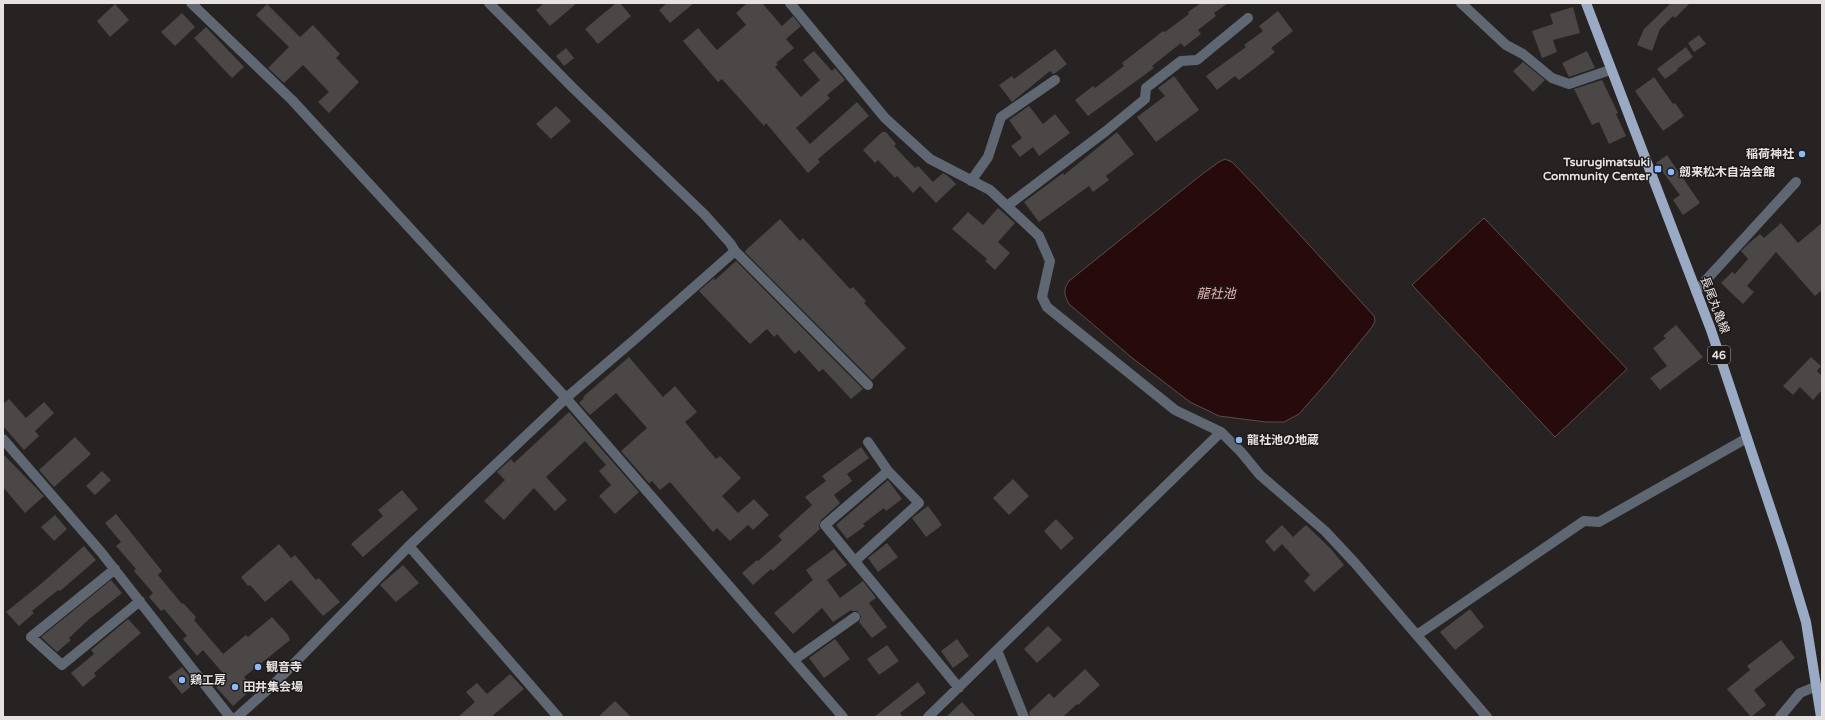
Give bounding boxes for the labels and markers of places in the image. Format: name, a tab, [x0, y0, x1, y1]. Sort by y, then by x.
place label: 稲荷神社	[1746, 147, 1794, 161]
marker: 稲荷神社	[1797, 149, 1807, 159]
place label: Tsurugimatsuki Community Center	[1543, 155, 1650, 184]
marker: Tsurugimatsuki Community Center	[1653, 164, 1663, 174]
place label: 劔来松木自治会館	[1679, 165, 1775, 179]
marker: 劔来松木自治会館	[1666, 167, 1676, 177]
place label: 龍社池の地蔵	[1247, 433, 1319, 447]
marker: 龍社池の地蔵	[1234, 435, 1244, 445]
place label: 観音寺	[266, 660, 302, 674]
marker: 観音寺	[253, 662, 263, 672]
place label: 鶏工房	[190, 673, 226, 687]
marker: 鶏工房	[177, 675, 187, 685]
place label: 田井集会場	[243, 680, 303, 694]
marker: 田井集会場	[230, 682, 240, 692]

